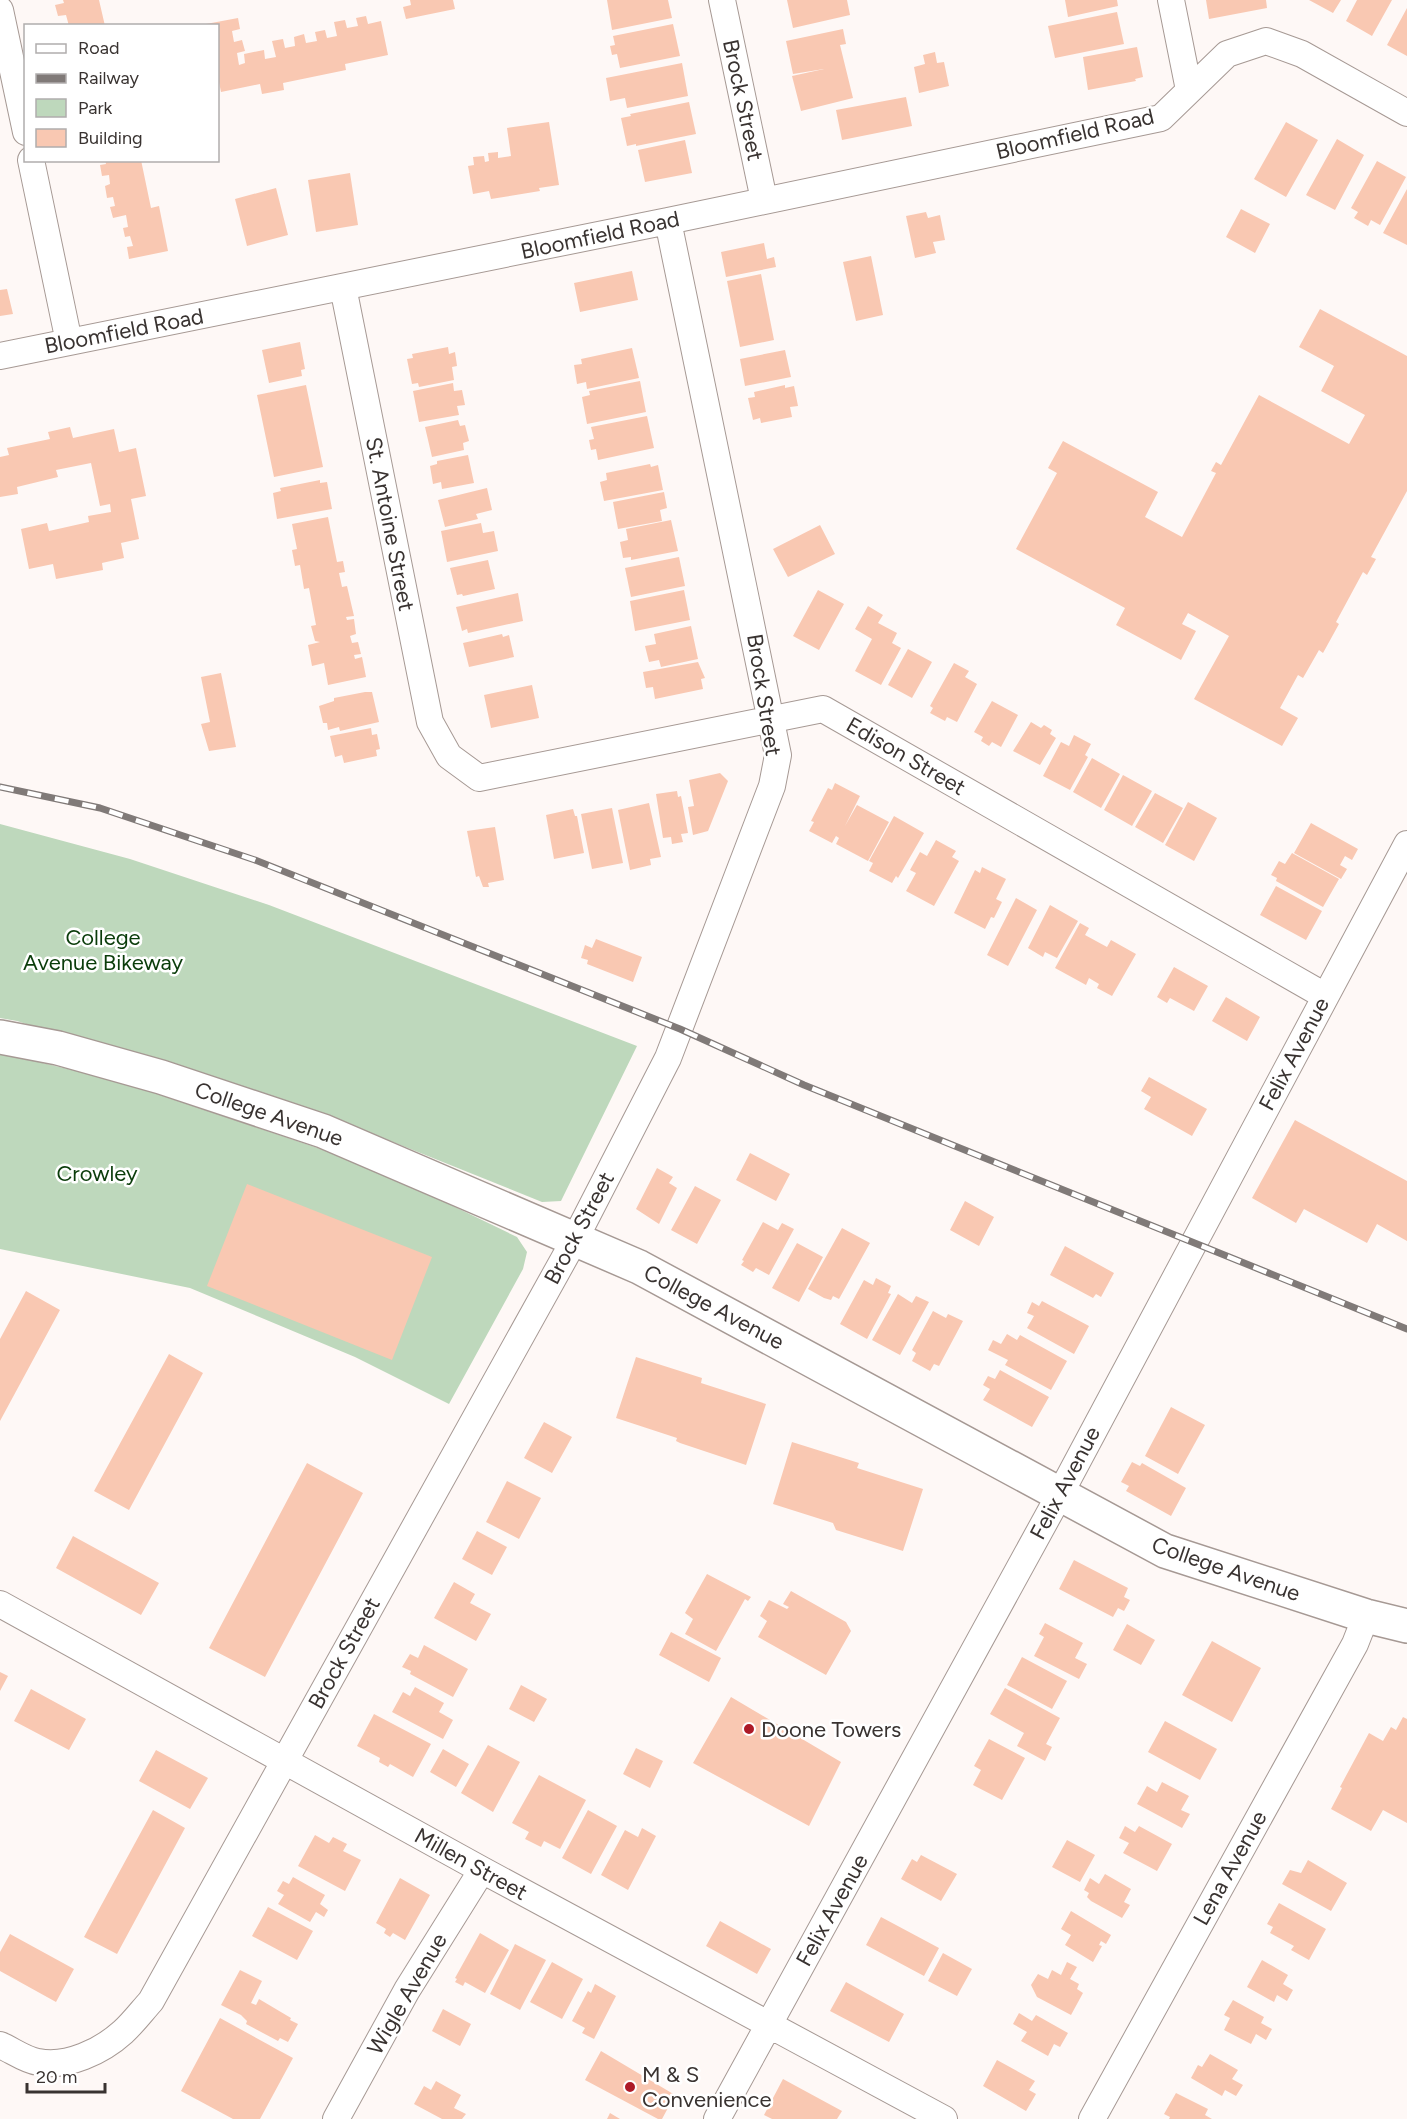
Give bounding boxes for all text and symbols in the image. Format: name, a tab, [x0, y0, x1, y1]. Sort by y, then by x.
legend	[24, 24, 219, 162]
text: Road	[78, 37, 119, 59]
street label: Brock Street	[717, 37, 769, 163]
text: Railway	[78, 67, 140, 89]
text: Park	[78, 97, 113, 119]
street label: Bloomfield Road	[993, 103, 1157, 165]
text: Building	[78, 127, 143, 149]
street label: Bloomfield Road	[518, 205, 682, 265]
street label: Bloomfield Road	[42, 302, 206, 360]
street label: St. Antoine Street	[360, 435, 420, 613]
street label: Brock Street	[741, 632, 787, 758]
street label: Edison Street	[842, 711, 970, 801]
park label: College Avenue Bikeway	[23, 924, 183, 976]
street label: Felix Avenue	[1253, 993, 1335, 1115]
street label: College Avenue	[191, 1076, 347, 1152]
park label: Crowley	[56, 1160, 138, 1187]
street label: Brock Street	[538, 1167, 620, 1289]
street label: College Avenue	[639, 1259, 789, 1355]
street label: Felix Avenue	[1024, 1422, 1106, 1544]
street label: College Avenue	[1148, 1531, 1304, 1607]
street label: Brock Street	[302, 1593, 386, 1713]
place label: Doone Towers	[761, 1716, 901, 1743]
marker: Doone Towers	[742, 1722, 756, 1736]
street label: Lena Avenue	[1187, 1806, 1273, 1930]
street label: Millen Street	[410, 1822, 532, 1906]
street label: Felix Avenue	[790, 1849, 874, 1971]
street label: Wigle Avenue	[361, 1928, 453, 2060]
scale bar	[27, 2056, 105, 2094]
place label: M & S Convenience	[642, 2061, 772, 2113]
text: 20 m	[36, 2066, 77, 2088]
marker: M & S Convenience	[623, 2080, 637, 2094]

